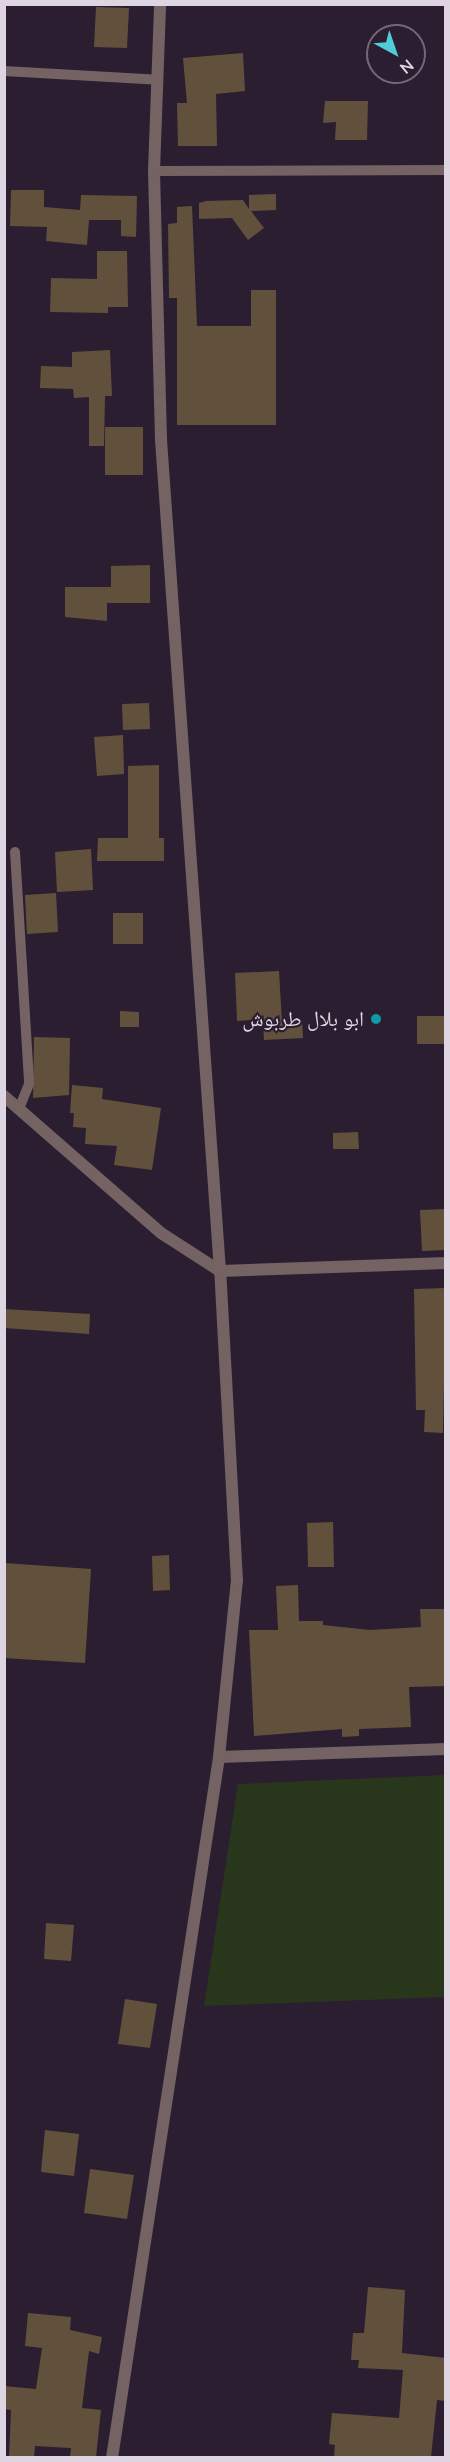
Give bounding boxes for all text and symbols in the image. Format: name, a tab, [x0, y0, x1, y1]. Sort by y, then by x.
north arrow	[366, 24, 426, 84]
text: N	[395, 54, 418, 79]
place label: ابو بلال طربوش	[242, 1006, 364, 1032]
marker: ابو بلال طربوش	[369, 1012, 383, 1026]

